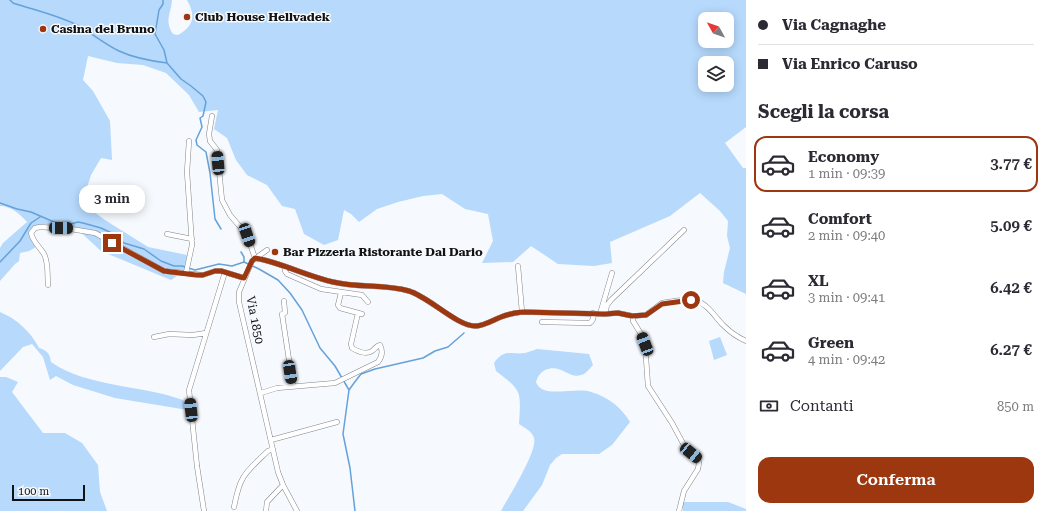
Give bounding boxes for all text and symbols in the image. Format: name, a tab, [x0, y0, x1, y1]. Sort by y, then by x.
place label: Club House Hellvadek	[195, 10, 331, 24]
marker: Club House Hellvadek	[182, 12, 192, 22]
north arrow	[698, 12, 734, 48]
map controls	[698, 12, 734, 92]
text: Via Cagnaghe	[782, 16, 886, 34]
place label: Casina del Bruno	[51, 22, 155, 36]
marker: Casina del Bruno	[38, 24, 48, 34]
text: Via Enrico Caruso	[782, 55, 918, 73]
button: layers	[698, 56, 734, 92]
text: Scegli la corsa	[758, 101, 889, 122]
icon: car	[760, 146, 796, 182]
text: Economy	[808, 148, 879, 166]
car	[211, 151, 225, 175]
text: 3.77 €	[990, 155, 1032, 173]
text: 1 min · 09:39	[808, 166, 885, 181]
callout: 3 min	[79, 185, 145, 213]
text: 3 min	[94, 191, 130, 206]
icon: car	[760, 208, 796, 244]
text: Comfort	[808, 210, 872, 228]
text: 5.09 €	[990, 217, 1032, 235]
car	[49, 222, 73, 234]
car	[237, 222, 257, 248]
text: 2 min · 09:40	[808, 228, 885, 243]
route end	[103, 234, 121, 252]
place label: Bar Pizzeria Ristorante Dal Dario	[283, 245, 483, 259]
marker: Bar Pizzeria Ristorante Dal Dario	[270, 247, 280, 257]
icon: car	[760, 270, 796, 306]
text: XL	[808, 272, 829, 290]
text: 6.42 €	[990, 279, 1032, 297]
text: 3 min · 09:41	[808, 290, 885, 305]
route start	[682, 291, 700, 309]
street label: Via 1850	[243, 295, 267, 345]
car	[635, 331, 655, 357]
icon: car	[760, 332, 796, 368]
text: Green	[808, 334, 854, 352]
text: 6.27 €	[990, 341, 1032, 359]
text: 4 min · 09:42	[808, 352, 885, 367]
car	[282, 359, 298, 385]
icon: cash	[758, 395, 780, 417]
car	[184, 397, 198, 423]
text: Contanti	[790, 397, 853, 415]
text: 850 m	[997, 399, 1034, 414]
car	[678, 441, 704, 465]
button: Conferma	[758, 457, 1034, 503]
scale bar	[12, 483, 85, 502]
text: 100 m	[18, 485, 49, 498]

